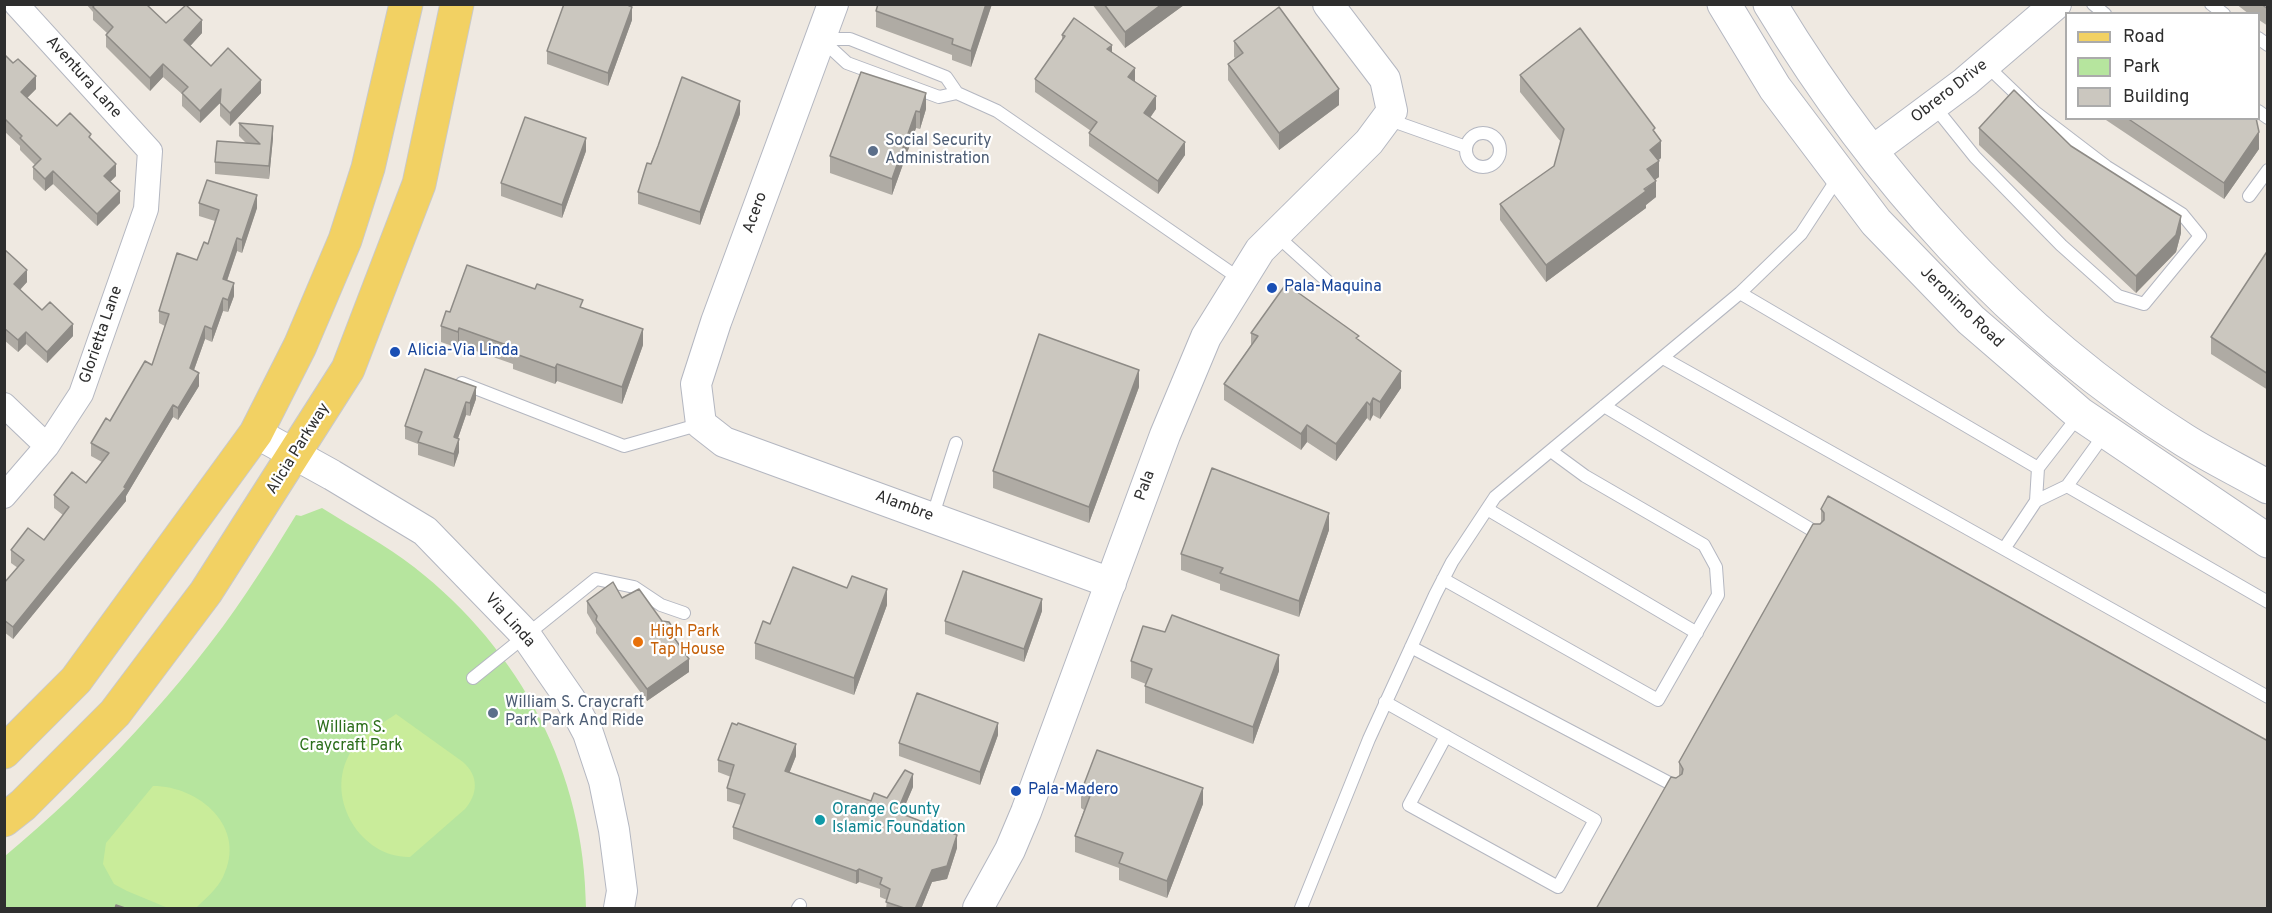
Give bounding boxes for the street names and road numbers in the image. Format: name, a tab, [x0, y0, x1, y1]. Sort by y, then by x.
street label: Aventura Lane	[41, 33, 125, 123]
street label: Obrero Drive	[1908, 56, 1992, 128]
street label: Acero	[740, 190, 772, 236]
street label: Jeronimo Road	[1915, 263, 2007, 353]
street label: Glorietta Lane	[76, 284, 128, 386]
street label: Alicia Parkway	[263, 400, 335, 498]
street label: Pala	[1132, 468, 1160, 504]
street label: Alambre	[872, 488, 936, 526]
street label: Via Linda	[480, 590, 538, 652]

